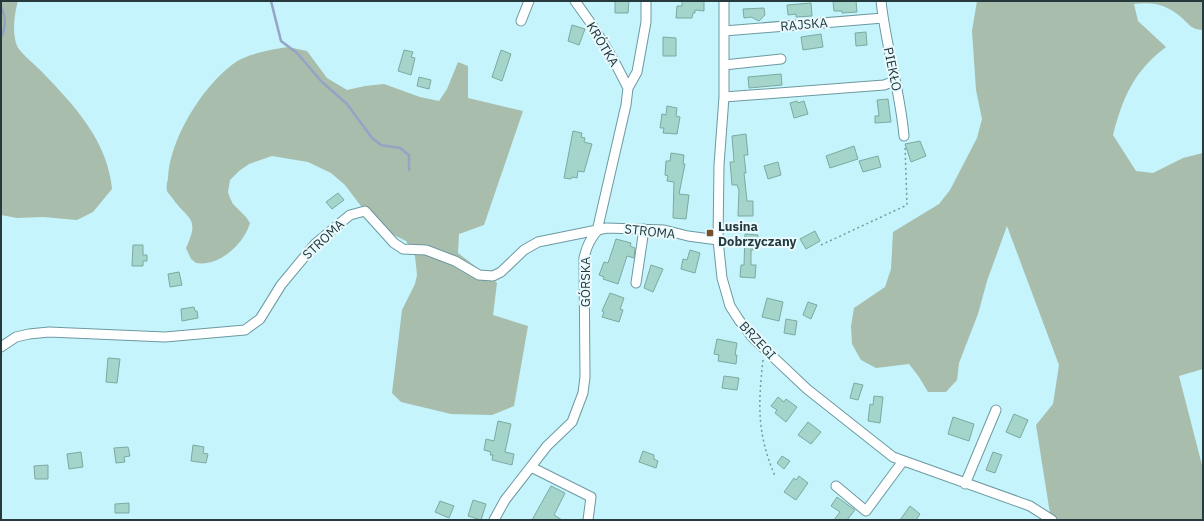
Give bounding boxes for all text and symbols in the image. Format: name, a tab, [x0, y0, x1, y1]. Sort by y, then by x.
street label: RAJSKA	[780, 14, 829, 35]
street label: KRÓTKA	[583, 19, 623, 70]
street label: PIEKŁO	[880, 46, 905, 93]
street label: STROMA	[299, 215, 348, 263]
place label: Lusina Dobrzyczany	[718, 218, 797, 250]
street label: STROMA	[624, 220, 677, 243]
marker: Lusina Dobrzyczany	[705, 228, 715, 238]
street label: GÓRSKA	[577, 256, 594, 307]
street label: BRZEGI	[736, 318, 780, 363]

